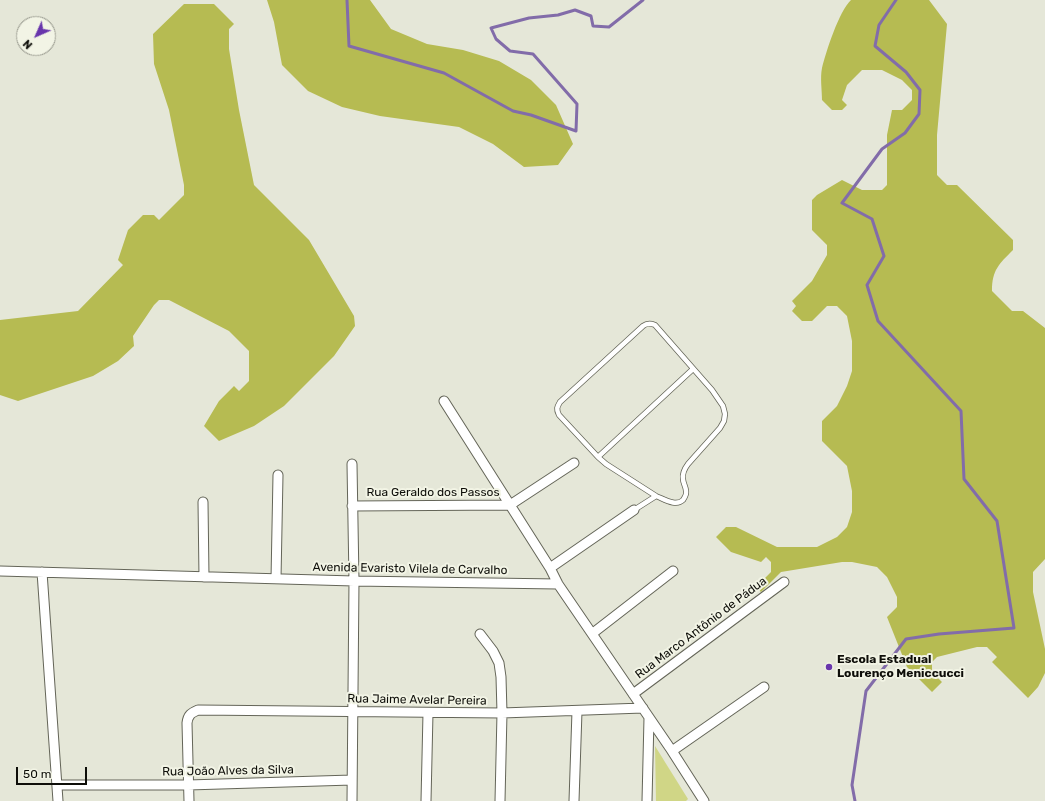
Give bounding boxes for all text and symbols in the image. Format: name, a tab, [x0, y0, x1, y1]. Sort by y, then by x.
north arrow	[16, 16, 56, 56]
text: N	[20, 37, 35, 52]
street label: Rua Geraldo dos Passos	[366, 486, 500, 500]
street label: Avenida Evaristo Vilela de Carvalho	[312, 560, 508, 578]
street label: Rua Marco Antônio de Pádua	[633, 574, 769, 682]
place label: Escola Estadual Lourenço Meniccucci	[837, 653, 964, 681]
marker: Escola Estadual Lourenço Meniccucci	[824, 662, 834, 672]
street label: Rua Jaime Avelar Pereira	[347, 692, 487, 708]
scale bar	[18, 759, 89, 785]
street label: Rua João Alves da Silva	[162, 763, 294, 779]
text: 50 m	[23, 767, 51, 781]

